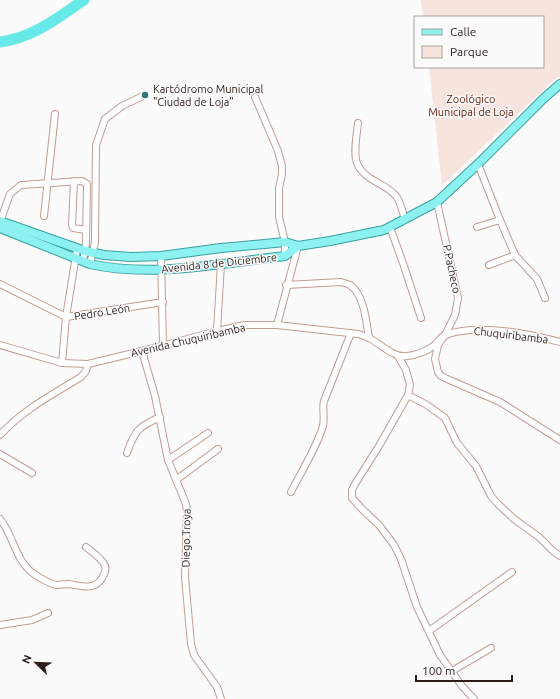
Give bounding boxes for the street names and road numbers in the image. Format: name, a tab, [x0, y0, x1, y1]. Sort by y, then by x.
street label: P.Pacheco	[441, 244, 463, 294]
street label: Avenida 8 de Diciembre	[161, 251, 277, 275]
street label: Pedro León	[73, 302, 131, 322]
street label: Avenida Chuquiribamba	[130, 321, 246, 359]
street label: Chuquiribamba	[473, 324, 549, 346]
street label: Diego Troya	[179, 508, 193, 568]

